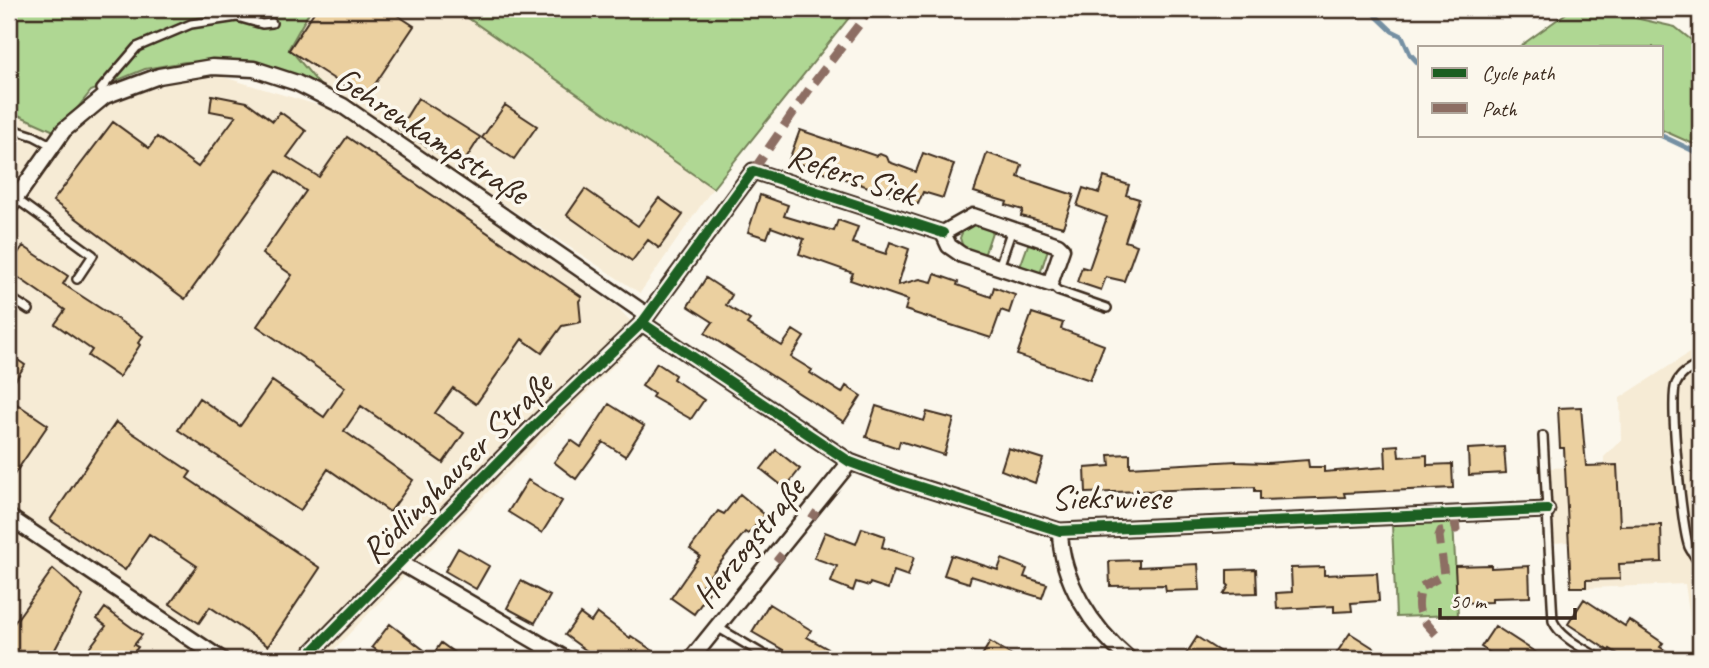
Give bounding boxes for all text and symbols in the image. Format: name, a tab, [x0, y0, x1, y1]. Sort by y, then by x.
legend	[1418, 46, 1664, 136]
street label: Gehrenkampstraße	[326, 56, 540, 216]
text: Cycle path	[1482, 60, 1555, 86]
text: Path	[1482, 96, 1518, 122]
street label: Refers Siek	[782, 133, 925, 217]
street label: Rödlinghauser Straße	[351, 360, 564, 573]
street label: Herzogstraße	[682, 466, 816, 617]
street label: Siekswiese	[1051, 475, 1173, 520]
scale bar	[1440, 577, 1574, 621]
text: 50 m	[1450, 588, 1488, 614]

